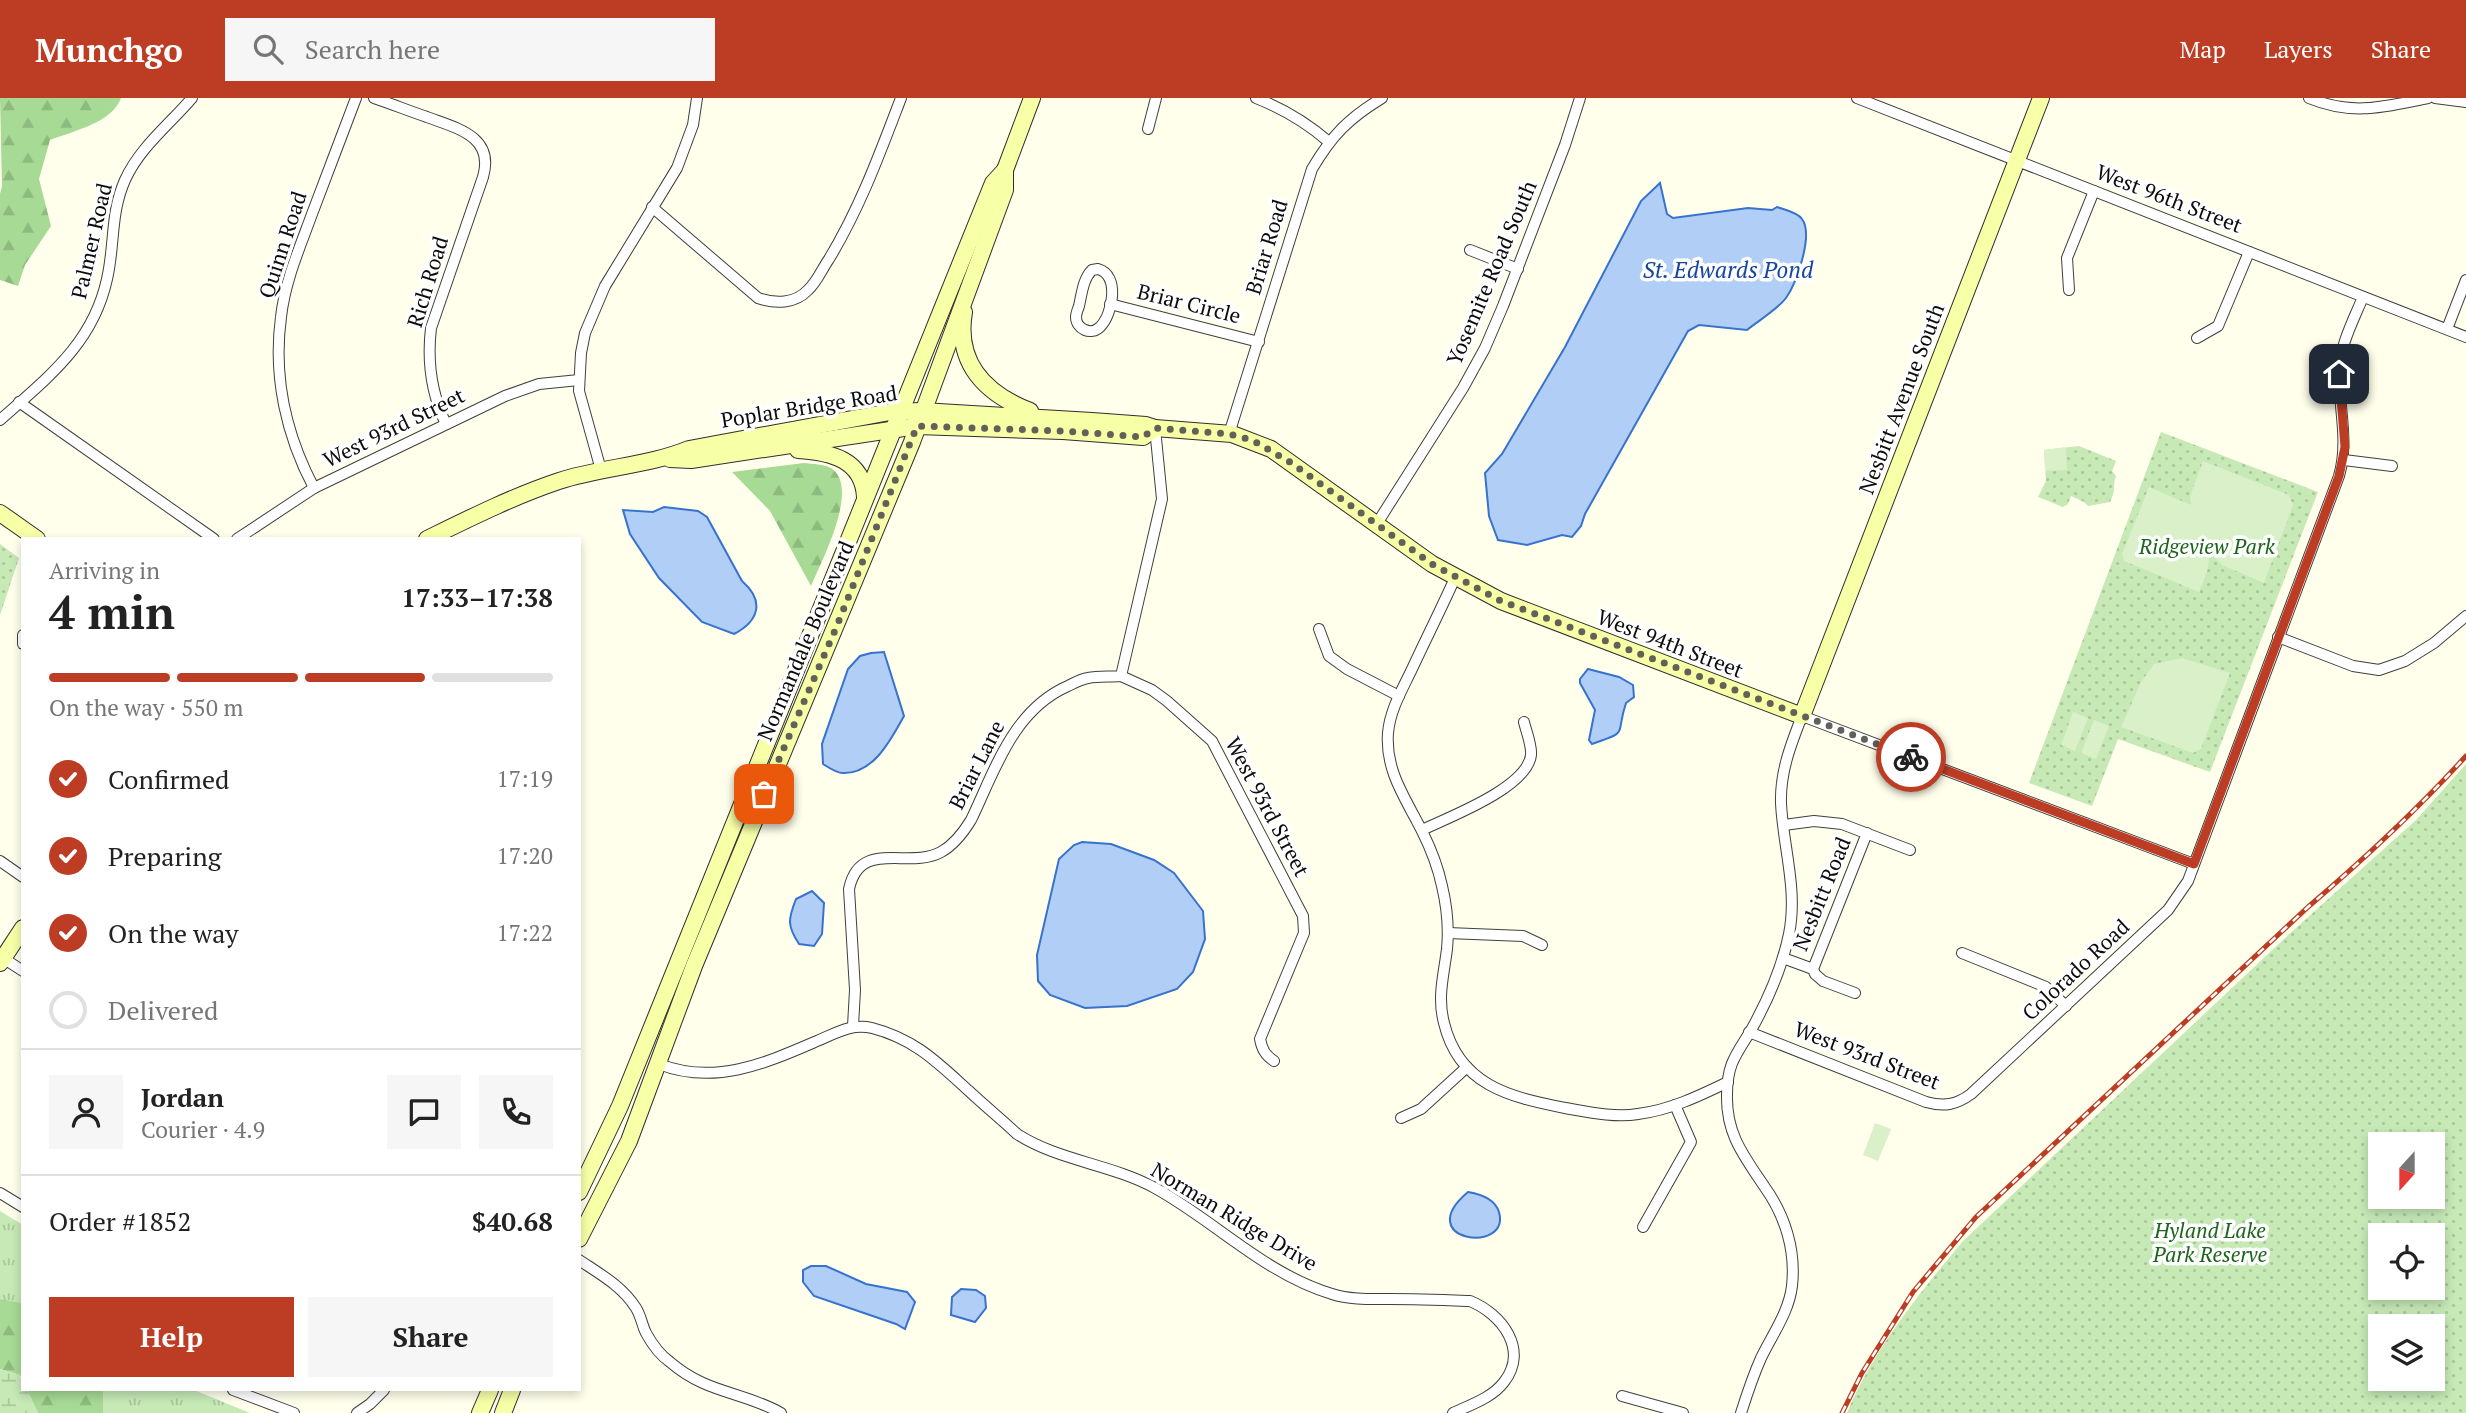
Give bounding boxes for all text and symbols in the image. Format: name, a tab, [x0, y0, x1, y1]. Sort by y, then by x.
search box	[225, 18, 715, 81]
text: Munchgo	[35, 28, 183, 71]
icon: search	[249, 30, 287, 68]
text: Search here	[305, 32, 440, 66]
text: Map	[2179, 33, 2226, 65]
text: Layers	[2264, 33, 2333, 65]
text: Share	[2371, 33, 2431, 65]
street label: West 96th Street	[2092, 157, 2247, 239]
street label: Yosemite Road South	[1440, 176, 1543, 369]
street label: Palmer Road	[64, 180, 118, 301]
street label: Quinn Road	[252, 187, 313, 302]
street label: Briar Road	[1238, 195, 1294, 298]
street label: Rich Road	[400, 232, 454, 331]
water label: St. Edwards Pond	[1643, 254, 1814, 285]
street label: Briar Circle	[1135, 277, 1244, 329]
street label: Nesbitt Avenue South	[1852, 299, 1950, 498]
pin	[2309, 344, 2369, 404]
icon: home	[2320, 355, 2358, 393]
street label: Poplar Bridge Road	[719, 378, 899, 434]
street label: West 93rd Street	[318, 381, 469, 473]
park label: Ridgeview Park	[2138, 532, 2276, 560]
street label: Normandale Boulevard	[750, 536, 860, 745]
text: Arriving in	[49, 555, 160, 586]
text: 17:33–17:38	[401, 580, 553, 614]
text: 4 min	[49, 581, 175, 642]
street label: West 94th Street	[1593, 602, 1748, 684]
text: On the way · 550 m	[49, 692, 243, 723]
street label: Briar Lane	[942, 715, 1010, 814]
courier	[1876, 722, 1946, 792]
street label: West 93rd Street	[1219, 732, 1316, 881]
icon: bike	[1892, 738, 1930, 776]
icon: check	[49, 760, 87, 798]
text: Confirmed	[108, 762, 229, 796]
text: 17:19	[496, 763, 553, 794]
pin	[734, 764, 794, 824]
icon: bag	[745, 775, 783, 813]
street label: Nesbitt Road	[1786, 832, 1857, 955]
icon: check	[49, 837, 87, 875]
text: Preparing	[108, 839, 221, 873]
text: 17:20	[496, 840, 553, 871]
street label: Colorado Road	[2016, 912, 2135, 1026]
icon: check	[49, 914, 87, 952]
text: On the way	[108, 916, 239, 950]
text: 17:22	[496, 917, 553, 948]
text: Delivered	[108, 993, 218, 1027]
street label: West 93rd Street	[1790, 1014, 1944, 1096]
button: person	[49, 1075, 123, 1149]
button: chat	[387, 1075, 461, 1149]
button: phone	[479, 1075, 553, 1149]
text: Jordan	[141, 1080, 224, 1114]
text: Courier · 4.9	[141, 1114, 265, 1145]
north arrow	[2368, 1132, 2445, 1209]
map controls	[2368, 1132, 2445, 1391]
street label: Norman Ridge Drive	[1146, 1155, 1323, 1277]
text: Order #1852	[49, 1204, 191, 1238]
text: $40.68	[472, 1204, 553, 1238]
park label: Hyland Lake Park Reserve	[2152, 1216, 2267, 1268]
button: locate	[2368, 1223, 2445, 1300]
button: Help	[49, 1297, 294, 1377]
button: Share	[308, 1297, 553, 1377]
button: layers	[2368, 1314, 2445, 1391]

